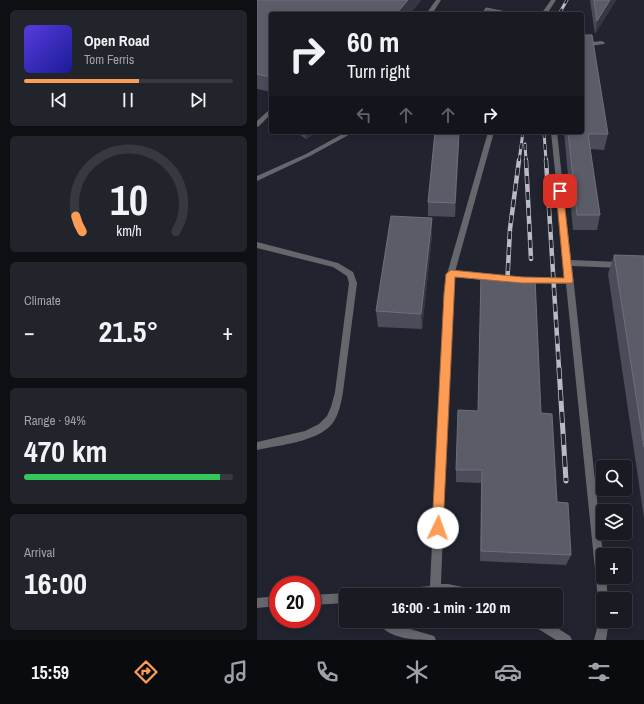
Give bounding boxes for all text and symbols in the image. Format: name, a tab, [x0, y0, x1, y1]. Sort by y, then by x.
text: 60 m	[347, 23, 399, 61]
icon: right	[281, 28, 333, 80]
text: Open Road	[84, 30, 150, 51]
text: Tom Ferris	[84, 51, 134, 68]
text: Turn right	[347, 59, 410, 84]
icon: previous	[48, 89, 70, 111]
icon: pause	[117, 89, 139, 111]
icon: next	[187, 89, 209, 111]
icon: left	[353, 104, 375, 126]
icon: ahead	[395, 104, 417, 126]
icon: ahead	[437, 104, 459, 126]
icon: right	[479, 104, 501, 126]
text: 10	[110, 172, 147, 228]
pin	[543, 174, 577, 208]
icon: arrive	[549, 180, 571, 202]
text: km/h	[116, 221, 141, 240]
text: Climate	[24, 292, 61, 309]
text: 21.5°	[99, 311, 158, 351]
text: −	[24, 317, 35, 347]
text: +	[222, 317, 233, 347]
text: Range · 94%	[24, 412, 86, 429]
text: 470 km	[24, 431, 107, 471]
map controls	[596, 460, 632, 628]
button: search	[596, 460, 632, 496]
button: layers	[596, 504, 632, 540]
position arrow	[417, 507, 459, 549]
text: Arrival	[24, 544, 55, 561]
button: +	[596, 548, 632, 584]
text: 16:00	[24, 563, 87, 603]
speed limit sign: 20	[269, 576, 321, 628]
button: −	[596, 592, 632, 628]
text: 16:00 · 1 min · 120 m	[392, 597, 510, 618]
icon: directions	[132, 658, 160, 686]
icon: music	[222, 658, 250, 686]
icon: phone	[313, 658, 341, 686]
icon: climate	[403, 658, 431, 686]
icon: car	[494, 658, 522, 686]
icon: filters	[585, 658, 613, 686]
text: 15:59	[31, 660, 69, 685]

